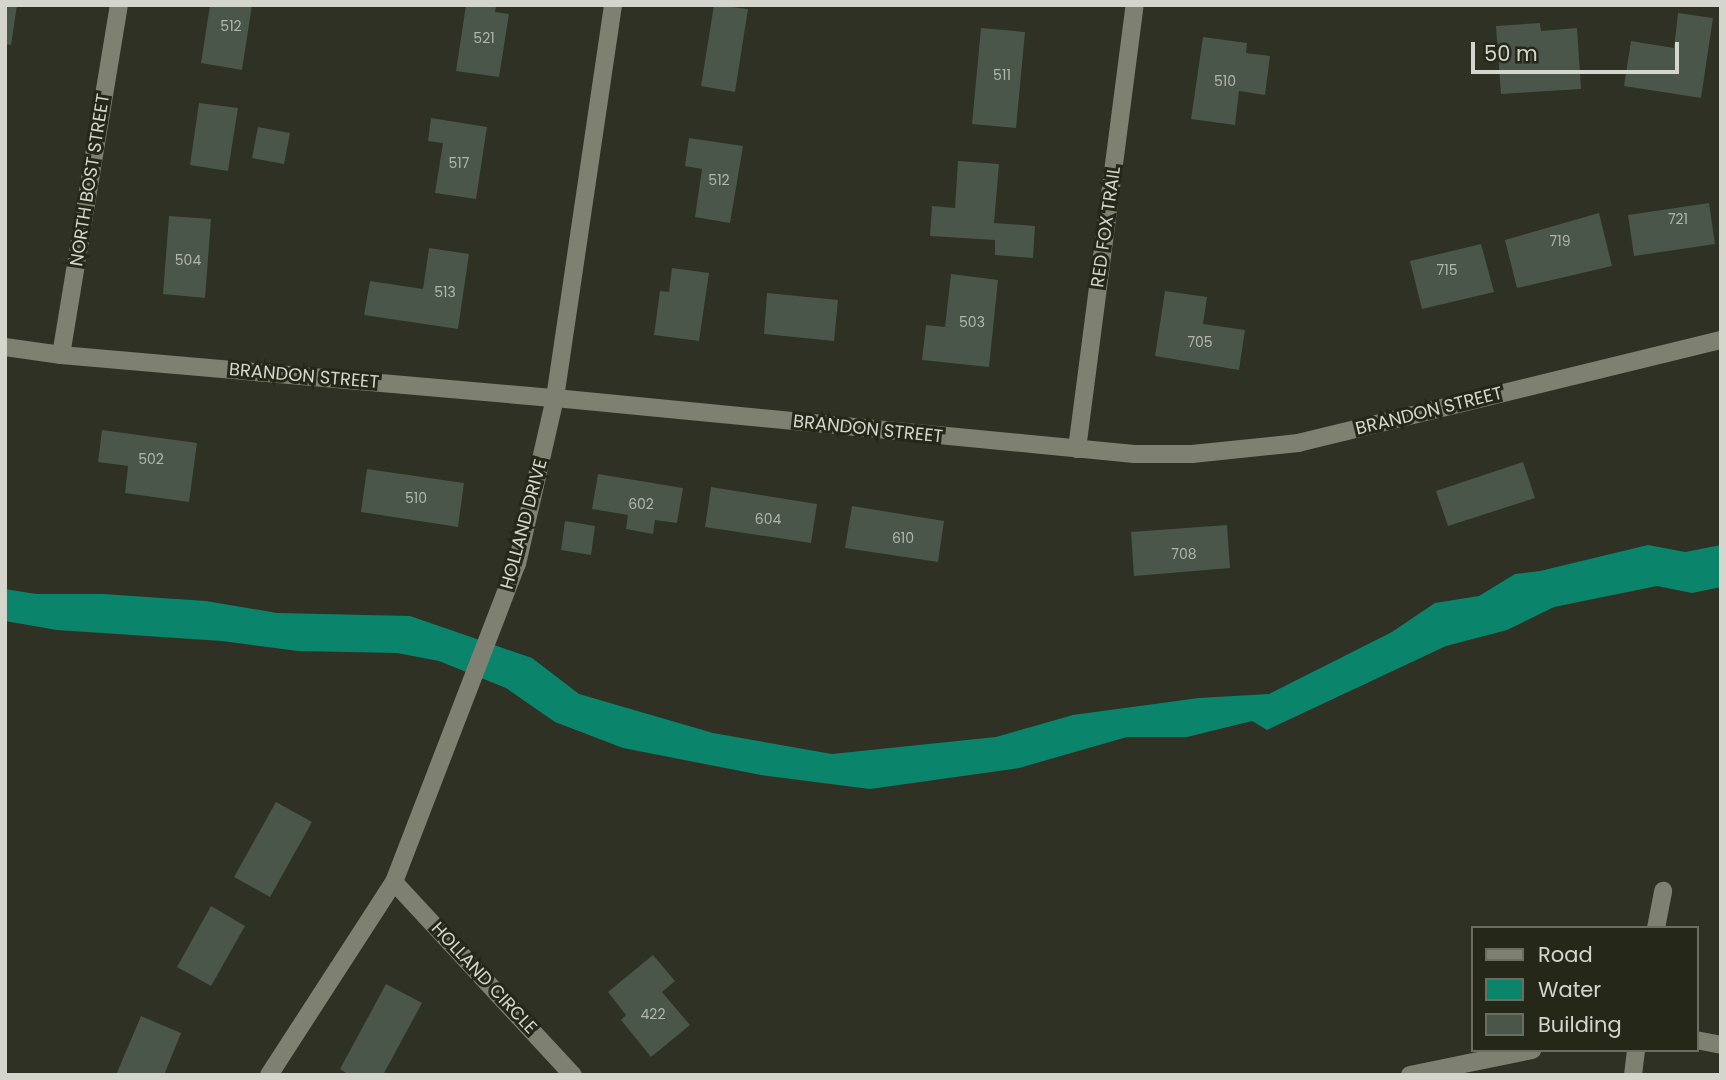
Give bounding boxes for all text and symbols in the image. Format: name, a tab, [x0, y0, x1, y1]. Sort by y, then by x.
house number: 512	[220, 18, 242, 34]
scale bar	[1474, 28, 1682, 72]
house number: 521	[473, 30, 495, 46]
text: 50 m	[1484, 39, 1538, 68]
house number: 511	[993, 67, 1011, 83]
house number: 510	[1214, 73, 1236, 89]
street label: NORTH BOST STREET	[66, 92, 114, 268]
house number: 517	[449, 155, 469, 171]
street label: RED FOX TRAIL	[1087, 165, 1125, 289]
house number: 512	[708, 172, 730, 188]
house number: 721	[1668, 211, 1688, 227]
house number: 719	[1550, 233, 1570, 249]
house number: 504	[175, 252, 201, 268]
house number: 715	[1437, 262, 1457, 278]
house number: 513	[434, 284, 456, 300]
house number: 503	[959, 314, 985, 330]
house number: 705	[1187, 334, 1213, 350]
street label: BRANDON STREET	[228, 359, 380, 393]
street label: BRANDON STREET	[1353, 382, 1505, 440]
street label: BRANDON STREET	[792, 410, 944, 448]
house number: 502	[138, 451, 164, 467]
street label: HOLLAND DRIVE	[496, 457, 552, 591]
house number: 510	[405, 490, 427, 506]
house number: 602	[628, 496, 654, 512]
house number: 604	[755, 511, 781, 527]
house number: 610	[892, 530, 914, 546]
house number: 708	[1171, 546, 1197, 562]
street label: HOLLAND CIRCLE	[427, 918, 541, 1038]
legend	[1470, 926, 1698, 1052]
text: Road	[1538, 940, 1593, 969]
text: Water	[1538, 975, 1601, 1004]
house number: 422	[641, 1006, 665, 1022]
text: Building	[1538, 1010, 1622, 1039]

